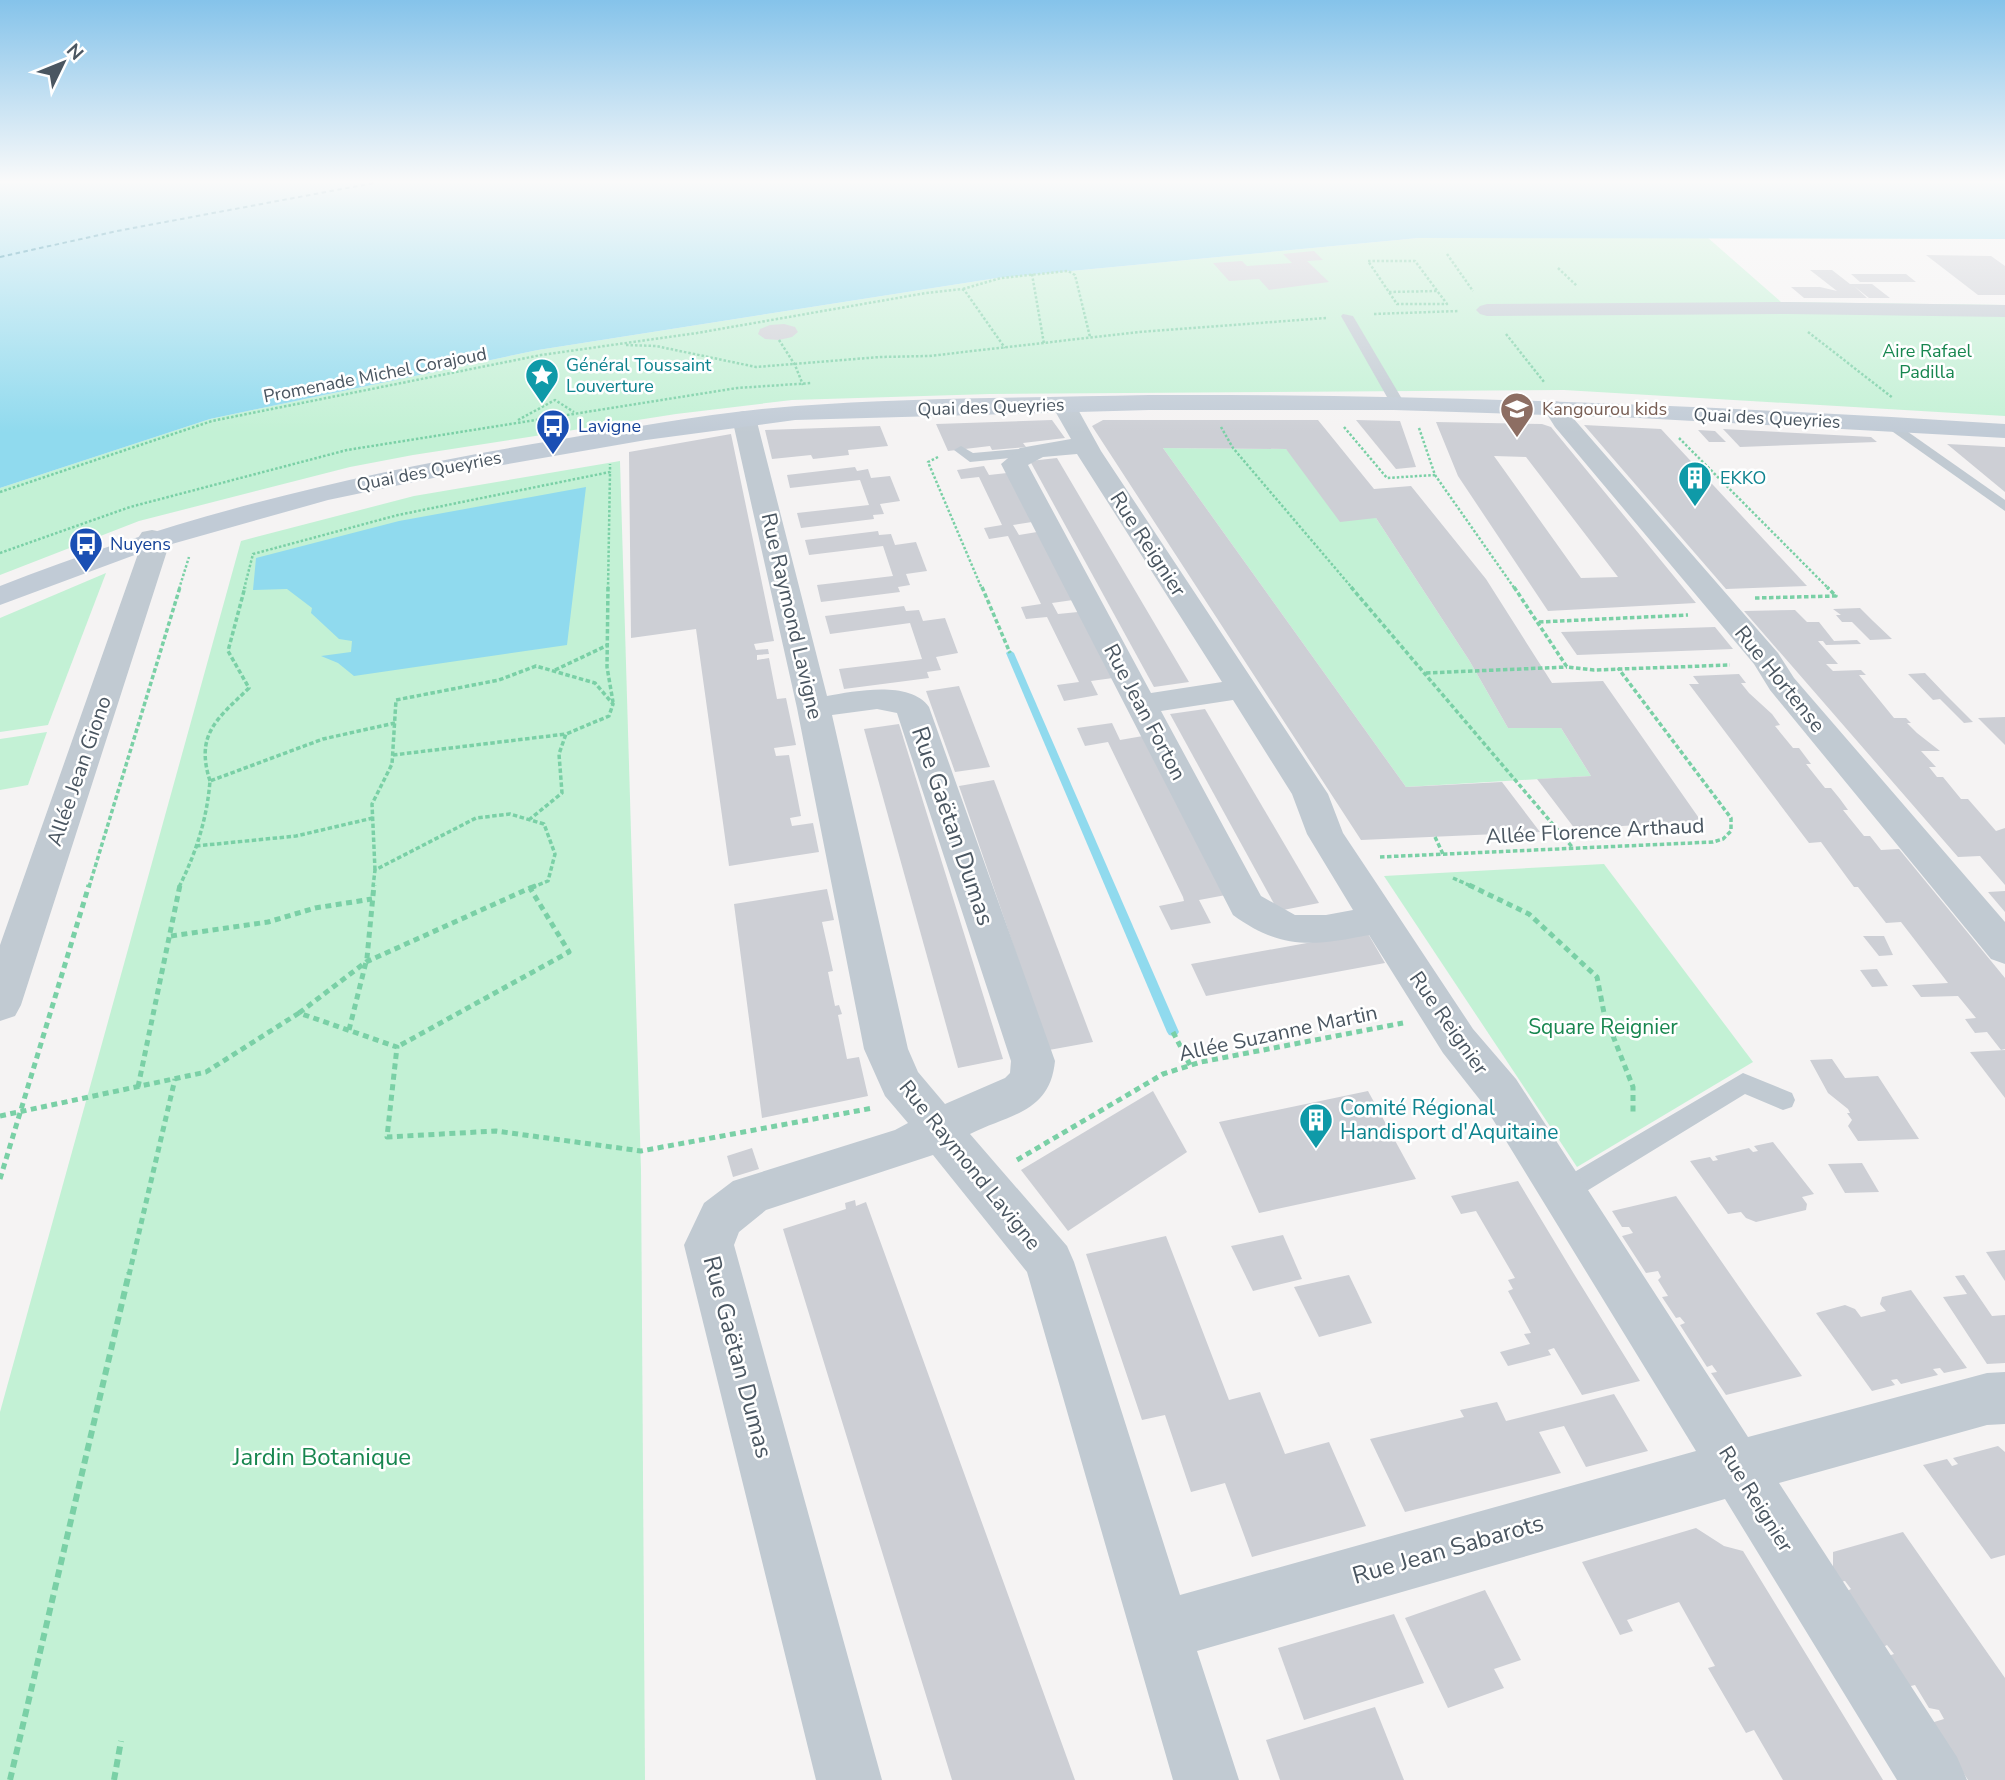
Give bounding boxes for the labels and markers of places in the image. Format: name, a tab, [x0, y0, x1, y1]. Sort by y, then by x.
place label: Général Toussaint Louverture	[566, 353, 712, 398]
place icon: Général Toussaint Louverture	[523, 356, 561, 405]
school or university icon: Kangourou kids	[1498, 390, 1536, 439]
place label: Kangourou kids	[1542, 397, 1667, 421]
bus stop icon: Lavigne	[534, 407, 572, 456]
place label: Lavigne	[578, 414, 641, 438]
building icon: EKKO	[1676, 459, 1714, 508]
place label: EKKO	[1720, 466, 1766, 490]
bus stop icon: Nuyens	[67, 525, 105, 574]
place label: Nuyens	[110, 532, 171, 556]
place label: Comité Régional Handisport d'Aquitaine	[1340, 1094, 1558, 1146]
building icon: Comité Régional Handisport d'Aquitaine	[1297, 1101, 1335, 1150]

